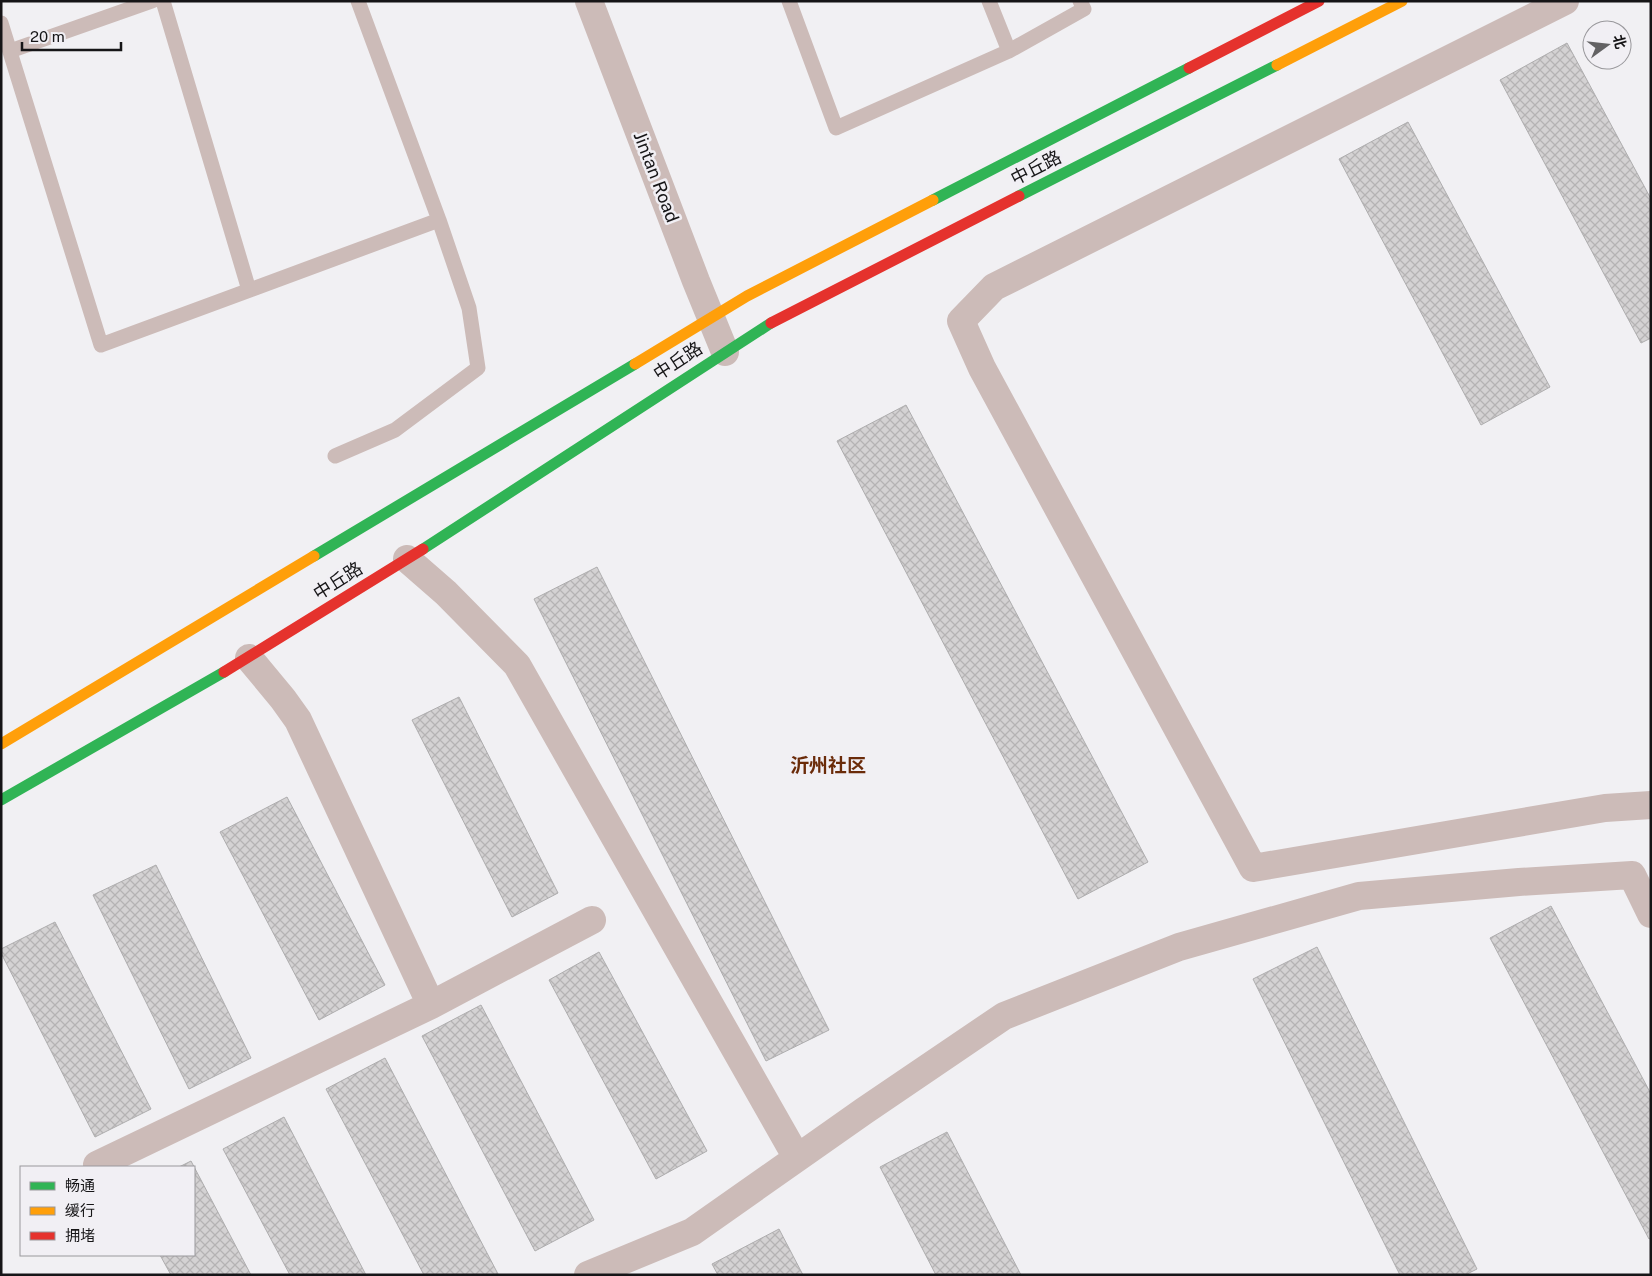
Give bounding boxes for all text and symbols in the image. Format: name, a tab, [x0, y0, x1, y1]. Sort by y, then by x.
scale bar	[22, 20, 121, 52]
north arrow	[1582, 20, 1632, 70]
text: 20 m	[30, 28, 65, 45]
text: 北	[1610, 33, 1629, 50]
street label: Jintan Road	[629, 128, 683, 225]
street label: 中丘路	[1007, 146, 1065, 189]
street label: 中丘路	[649, 337, 706, 384]
street label: 中丘路	[309, 557, 366, 604]
district label: 沂州社区	[790, 754, 866, 776]
legend	[20, 1166, 195, 1256]
text: 畅通	[65, 1177, 95, 1194]
text: 缓行	[65, 1202, 95, 1219]
text: 拥堵	[65, 1227, 95, 1244]

